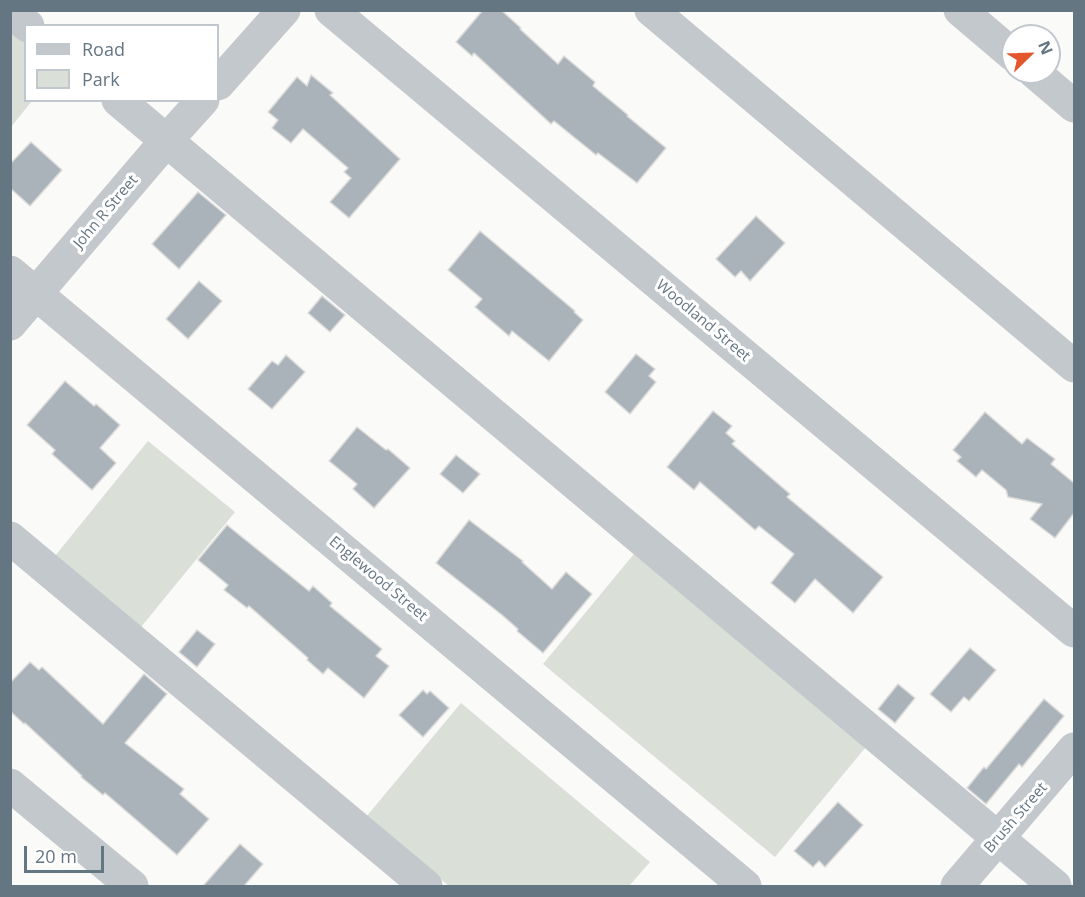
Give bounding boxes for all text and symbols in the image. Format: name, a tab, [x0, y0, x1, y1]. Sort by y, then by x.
legend	[24, 24, 219, 102]
north arrow	[1001, 24, 1061, 84]
text: Road	[82, 37, 125, 61]
text: N	[1033, 37, 1058, 58]
text: Park	[82, 67, 120, 91]
street label: John R Street	[70, 172, 142, 252]
street label: Woodland Street	[652, 276, 754, 366]
street label: Englewood Street	[325, 533, 431, 625]
street label: Brush Street	[981, 779, 1051, 857]
scale bar	[27, 834, 106, 872]
text: 20 m	[35, 844, 77, 868]

